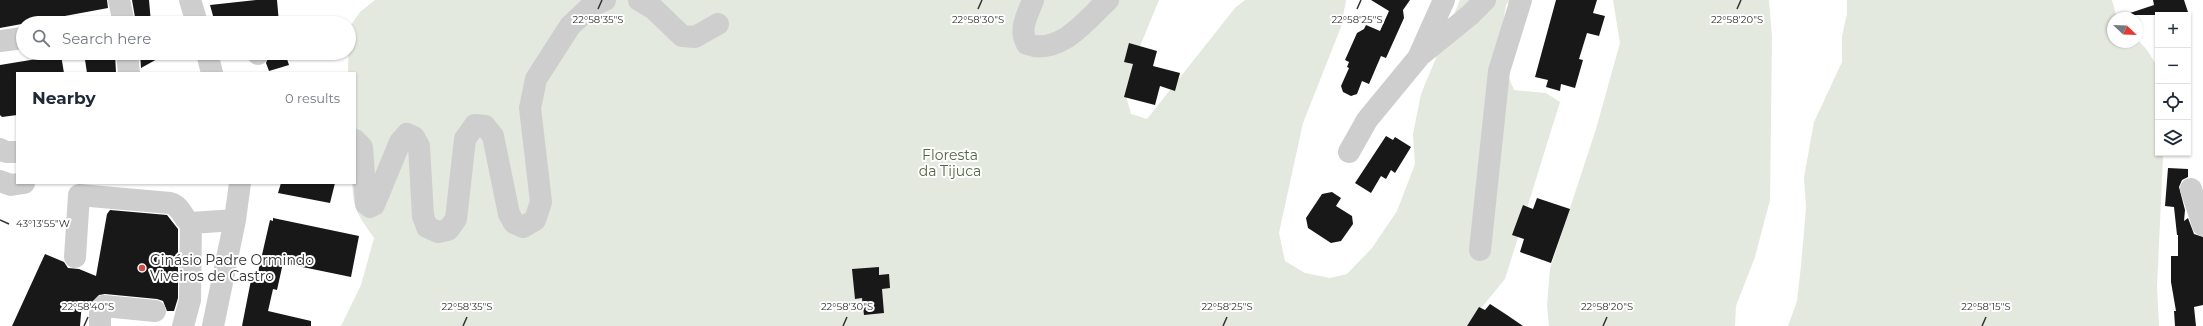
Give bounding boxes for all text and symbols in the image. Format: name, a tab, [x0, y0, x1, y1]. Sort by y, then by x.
north arrow	[2107, 12, 2143, 48]
map controls	[2155, 12, 2191, 156]
button: +	[2155, 12, 2191, 48]
text: 22°58'35"S	[573, 13, 623, 26]
text: 22°58'30"S	[952, 13, 1004, 26]
text: 22°58'25"S	[1331, 13, 1383, 26]
text: 22°58'20"S	[1711, 13, 1763, 26]
search box	[16, 16, 356, 60]
icon: search	[30, 27, 52, 49]
text: Search here	[62, 29, 151, 48]
button: −	[2155, 48, 2191, 84]
button: locate	[2155, 84, 2191, 120]
text: Nearby	[32, 88, 96, 108]
text: 0 results	[285, 90, 340, 106]
button: layers	[2155, 120, 2191, 156]
park label: Floresta da Tijuca	[919, 146, 981, 180]
text: 43°13'55"W	[16, 217, 70, 230]
place label: Ginásio Padre Ormindo Viveiros de Castro	[150, 251, 314, 285]
marker: Ginásio Padre Ormindo Viveiros de Castro	[137, 263, 147, 273]
text: 22°58'40"S	[62, 300, 114, 313]
text: 22°58'35"S	[442, 300, 492, 313]
text: 22°58'30"S	[821, 300, 873, 313]
text: 22°58'25"S	[1201, 300, 1253, 313]
text: 22°58'20"S	[1581, 300, 1633, 313]
text: 22°58'15"S	[1961, 300, 2011, 313]

